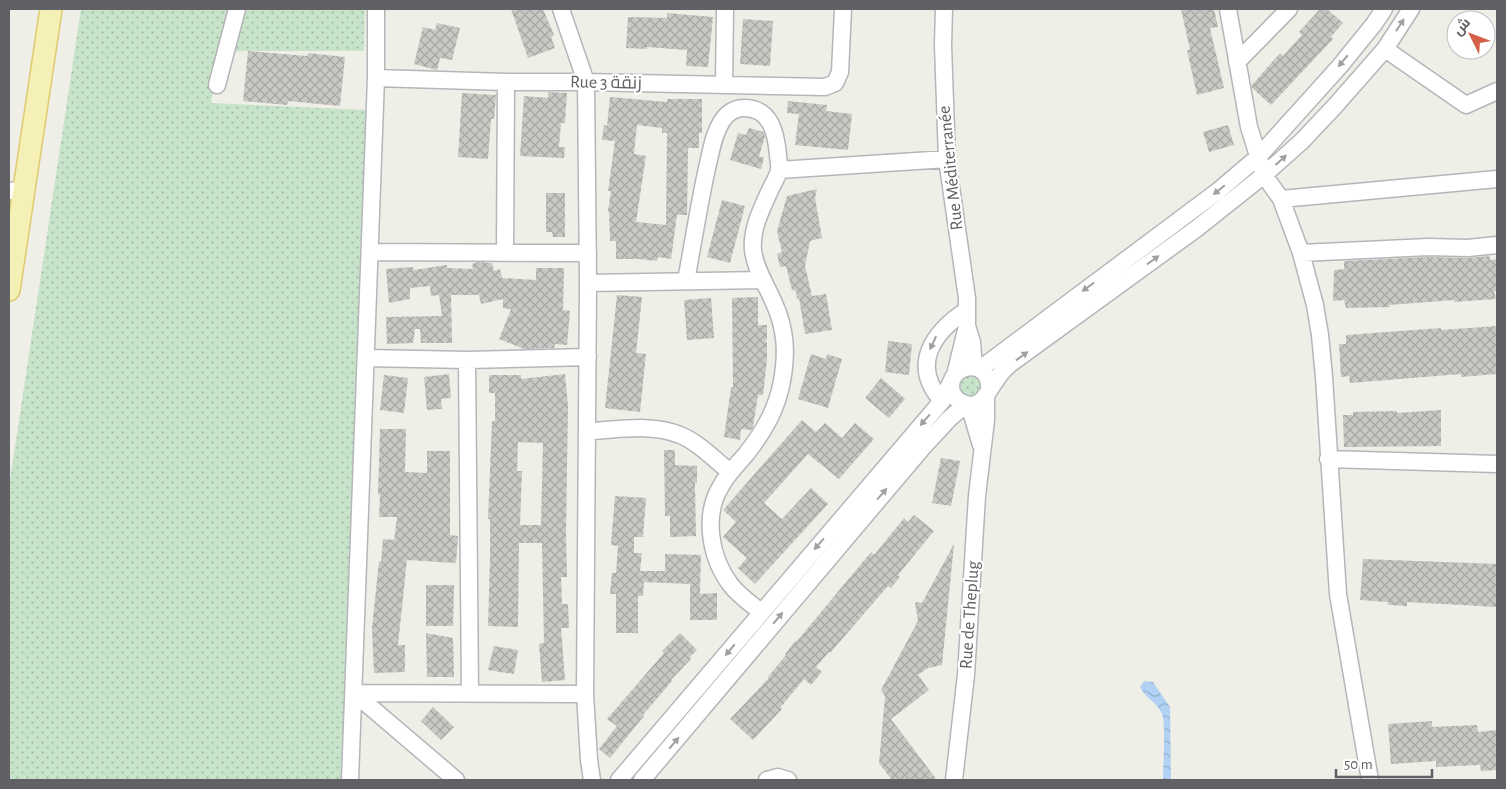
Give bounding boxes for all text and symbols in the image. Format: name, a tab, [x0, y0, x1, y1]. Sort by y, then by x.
north arrow	[1446, 10, 1496, 60]
text: ش	[1449, 14, 1474, 39]
one-way arrow	[1395, 19, 1405, 32]
one-way arrow	[1338, 54, 1349, 67]
street label: Rue 3 زنقة	[570, 73, 642, 94]
street label: Rue Méditerranée	[936, 105, 966, 231]
one-way arrow	[1275, 154, 1287, 166]
one-way arrow	[1212, 185, 1225, 196]
one-way arrow	[1146, 255, 1160, 265]
one-way arrow	[1081, 282, 1095, 292]
one-way arrow	[928, 336, 937, 351]
one-way arrow	[1015, 351, 1029, 361]
one-way arrow	[920, 414, 931, 426]
one-way arrow	[877, 488, 888, 501]
one-way arrow	[814, 537, 825, 550]
street label: Rue de Theplug	[957, 560, 983, 670]
one-way arrow	[772, 613, 784, 625]
one-way arrow	[724, 643, 735, 656]
one-way arrow	[668, 738, 680, 750]
scale bar	[1336, 746, 1432, 778]
text: 50 m	[1344, 757, 1373, 772]

